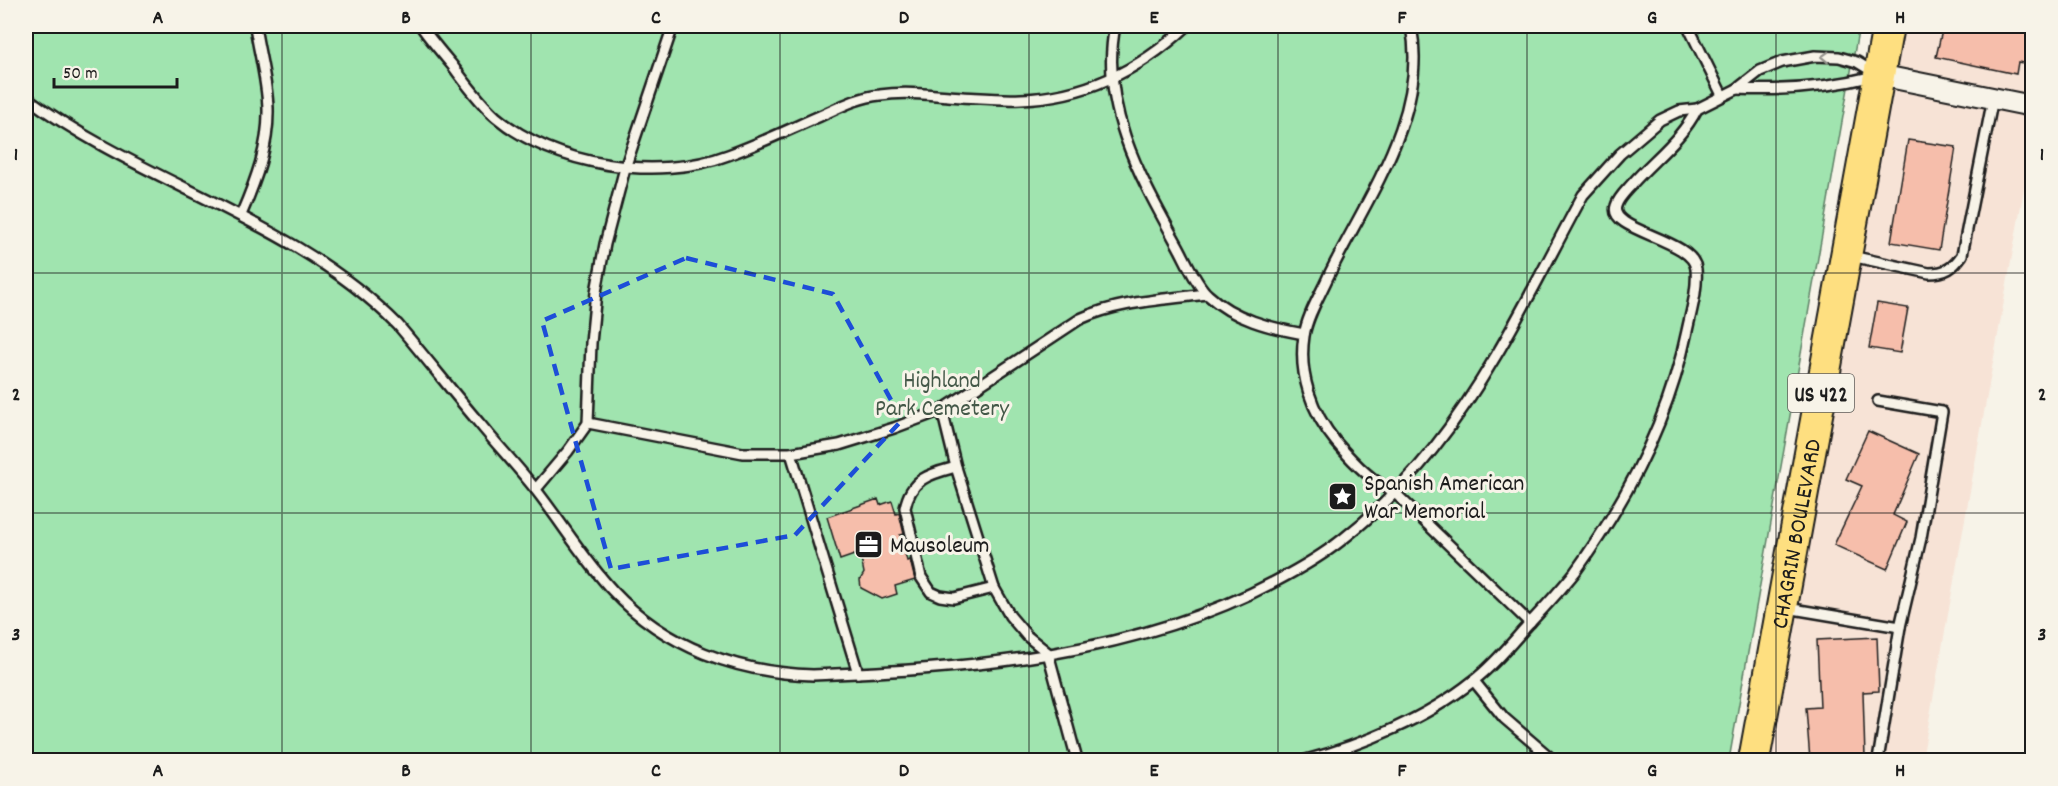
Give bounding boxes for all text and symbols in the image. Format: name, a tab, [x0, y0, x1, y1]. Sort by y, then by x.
text: A	[153, 5, 164, 33]
text: B	[401, 5, 411, 33]
text: C	[651, 5, 661, 33]
text: D	[899, 5, 910, 33]
text: E	[1149, 5, 1159, 33]
text: F	[1398, 5, 1408, 33]
text: G	[1647, 5, 1657, 33]
text: H	[1895, 5, 1905, 33]
one-way arrow	[1820, 50, 1829, 63]
scale bar	[54, 51, 177, 89]
text: 50 m	[63, 62, 98, 87]
text: 1	[14, 142, 18, 170]
text: 1	[2040, 142, 2044, 170]
park label: Highland Park Cemetery	[875, 365, 1010, 427]
road number: US 422	[1788, 374, 1854, 412]
text: 2	[12, 382, 20, 410]
text: 2	[2038, 382, 2046, 410]
street label: CHAGRIN BOULEVARD	[1764, 437, 1832, 632]
place label: Spanish American War Memorial	[1364, 468, 1524, 530]
place icon: Spanish American War Memorial	[1327, 480, 1359, 512]
office icon: Mausoleum	[853, 528, 885, 560]
place label: Mausoleum	[890, 530, 990, 564]
text: 3	[12, 622, 20, 650]
text: 3	[2038, 622, 2046, 650]
text: A	[153, 758, 164, 786]
text: B	[401, 758, 411, 786]
text: C	[651, 758, 661, 786]
text: D	[899, 758, 910, 786]
text: E	[1149, 758, 1159, 786]
text: F	[1398, 758, 1408, 786]
text: G	[1647, 758, 1657, 786]
text: H	[1895, 758, 1905, 786]

